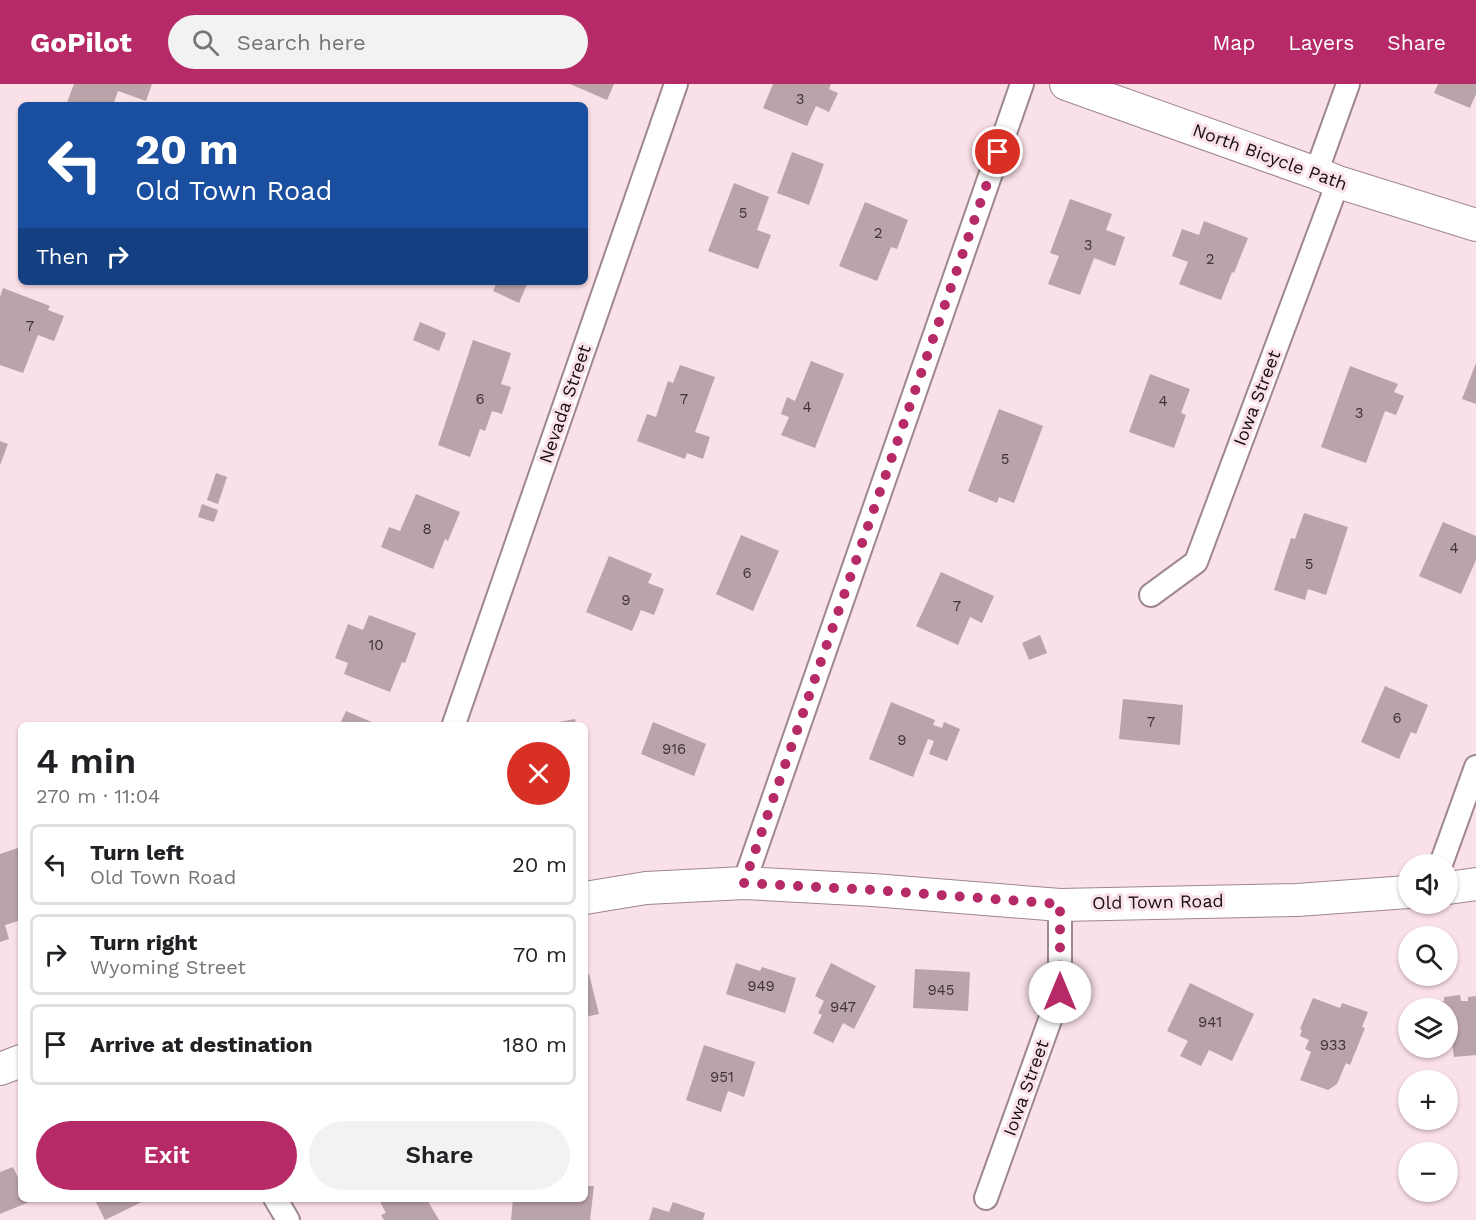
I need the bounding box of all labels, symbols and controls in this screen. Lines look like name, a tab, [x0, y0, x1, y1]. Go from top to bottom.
search box	[168, 15, 588, 69]
text: GoPilot	[30, 26, 132, 59]
icon: search	[189, 26, 222, 59]
text: Search here	[237, 30, 366, 55]
text: Map	[1212, 30, 1255, 55]
text: Layers	[1288, 30, 1354, 55]
text: Share	[1387, 30, 1446, 55]
house number: 3	[796, 90, 804, 108]
street label: North Bicycle Path	[1190, 119, 1350, 194]
text: 20 m	[135, 125, 239, 174]
icon: left	[36, 126, 114, 204]
pin	[972, 126, 1023, 177]
icon: arrive	[981, 135, 1014, 168]
text: Old Town Road	[135, 175, 332, 207]
house number: 5	[739, 204, 747, 222]
house number: 2	[874, 224, 882, 242]
house number: 3	[1084, 236, 1092, 254]
icon: right	[101, 240, 134, 273]
text: Then	[36, 244, 89, 269]
house number: 2	[1206, 250, 1214, 268]
house number: 7	[26, 317, 34, 335]
street label: Nevada Street	[534, 341, 595, 466]
street label: Iowa Street	[1229, 347, 1285, 449]
house number: 6	[475, 390, 485, 408]
house number: 7	[680, 390, 688, 408]
house number: 4	[1158, 392, 1168, 410]
house number: 4	[802, 398, 812, 416]
house number: 3	[1355, 404, 1363, 422]
house number: 5	[1001, 450, 1009, 468]
house number: 8	[422, 520, 432, 538]
house number: 4	[1449, 539, 1459, 557]
house number: 5	[1305, 555, 1313, 573]
house number: 6	[742, 564, 752, 582]
house number: 9	[621, 591, 631, 609]
house number: 7	[953, 597, 961, 615]
house number: 10	[368, 636, 384, 654]
house number: 6	[1392, 709, 1402, 727]
house number: 7	[1147, 713, 1155, 731]
house number: 9	[897, 731, 907, 749]
text: 4 min	[36, 740, 136, 782]
house number: 916	[662, 740, 686, 758]
button: close	[507, 742, 570, 805]
text: 270 m · 11:04	[36, 784, 160, 808]
text: Turn left	[90, 840, 184, 865]
icon: left	[39, 848, 72, 881]
text: 20 m	[512, 852, 567, 877]
map controls	[1398, 854, 1458, 1202]
button: sound	[1398, 854, 1458, 914]
text: Old Town Road	[90, 865, 236, 889]
street label: Old Town Road	[1092, 890, 1224, 913]
button: search	[1398, 926, 1458, 986]
text: Turn right	[90, 930, 197, 955]
icon: right	[39, 938, 72, 971]
text: 70 m	[513, 942, 567, 967]
text: Wyoming Street	[90, 955, 246, 979]
position arrow	[1028, 960, 1092, 1024]
house number: 949	[747, 977, 775, 995]
house number: 945	[927, 981, 955, 999]
house number: 947	[830, 998, 856, 1016]
button: layers	[1398, 998, 1458, 1058]
house number: 941	[1198, 1013, 1222, 1031]
icon: arrive	[39, 1028, 72, 1061]
text: Arrive at destination	[90, 1032, 313, 1057]
text: 180 m	[503, 1032, 567, 1057]
house number: 933	[1320, 1036, 1346, 1054]
street label: Iowa Street	[998, 1037, 1053, 1139]
house number: 951	[710, 1068, 734, 1086]
button: +	[1398, 1070, 1458, 1130]
button: Exit	[36, 1121, 297, 1190]
button: Share	[309, 1121, 570, 1190]
button: −	[1398, 1142, 1458, 1202]

